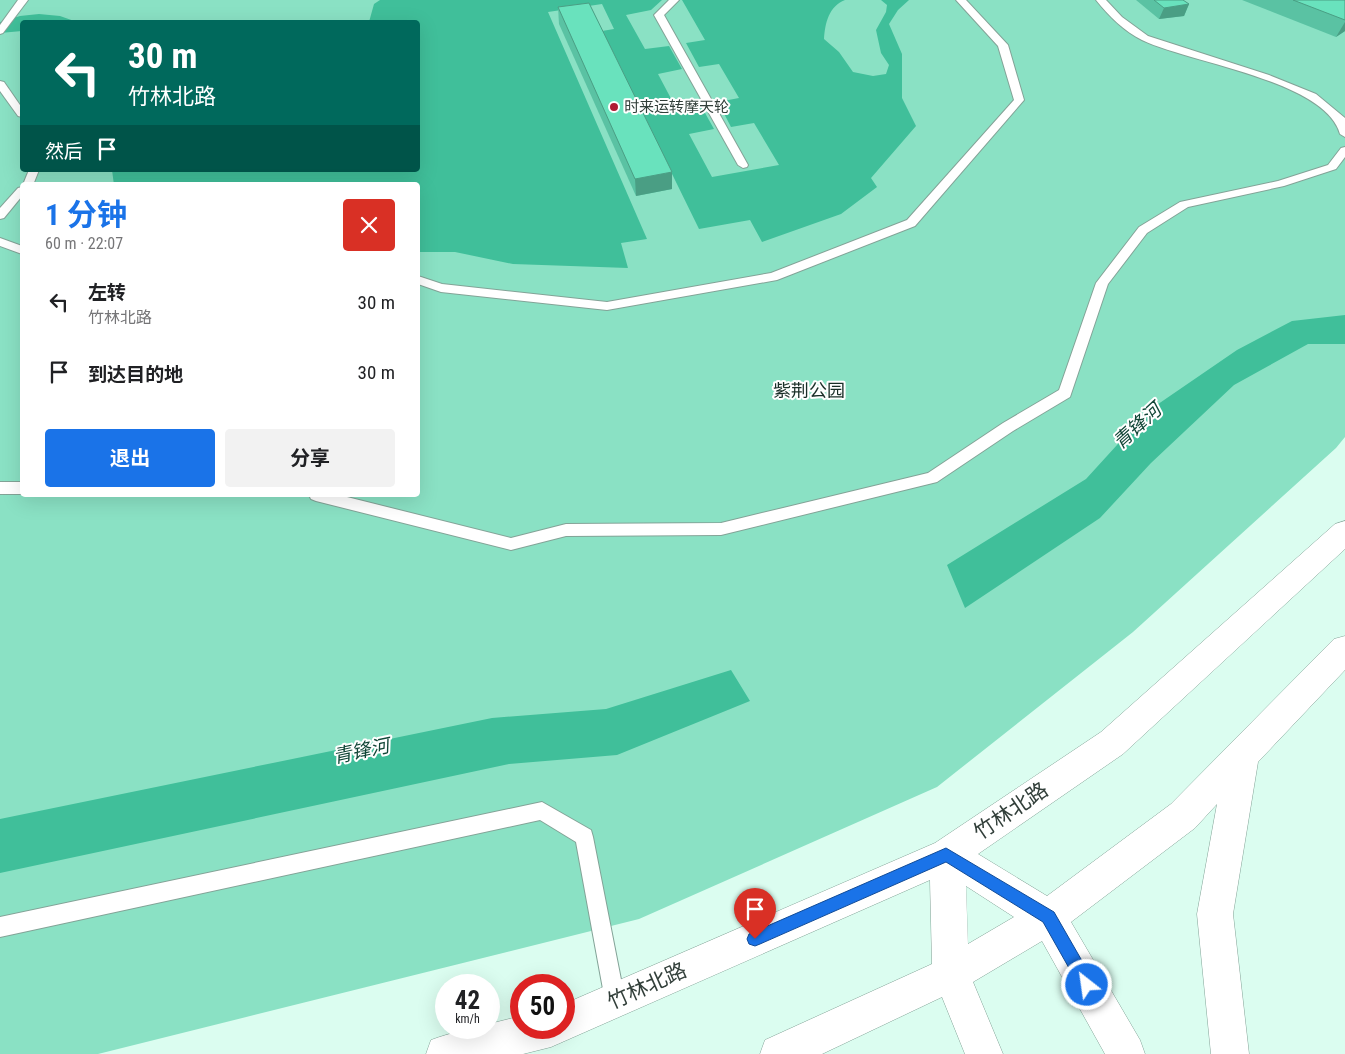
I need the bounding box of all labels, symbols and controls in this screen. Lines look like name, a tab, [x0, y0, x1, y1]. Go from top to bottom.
text: 30 m	[128, 36, 197, 77]
icon: left	[45, 40, 110, 105]
text: 竹林北路	[128, 84, 216, 109]
place label: 时来运转摩天轮	[624, 98, 729, 116]
marker: 时来运转摩天轮	[608, 101, 620, 113]
icon: arrive	[93, 135, 121, 163]
text: 然后	[45, 140, 83, 163]
text: 1 分钟	[45, 197, 127, 232]
button: close	[343, 199, 395, 251]
text: 60 m · 22:07	[45, 234, 123, 253]
text: 左转	[88, 281, 126, 304]
icon: left	[45, 288, 73, 316]
text: 30 m	[358, 291, 395, 314]
text: 竹林北路	[88, 308, 152, 327]
icon: arrive	[45, 358, 73, 386]
text: 30 m	[358, 361, 395, 384]
text: 到达目的地	[88, 363, 183, 386]
park label: 紫荆公园	[773, 380, 845, 401]
water label: 青锋河	[1108, 396, 1169, 454]
button: 退出	[45, 429, 215, 487]
button: 分享	[225, 429, 395, 487]
water label: 青锋河	[331, 733, 395, 768]
street label: 竹林北路	[969, 778, 1053, 844]
pin	[734, 888, 776, 939]
icon: arrive	[741, 895, 769, 923]
street label: 竹林北路	[604, 958, 690, 1014]
position arrow	[1060, 958, 1112, 1010]
speed limit sign: 50	[510, 974, 575, 1039]
text: 42	[455, 986, 480, 1015]
text: km/h	[455, 1012, 480, 1026]

